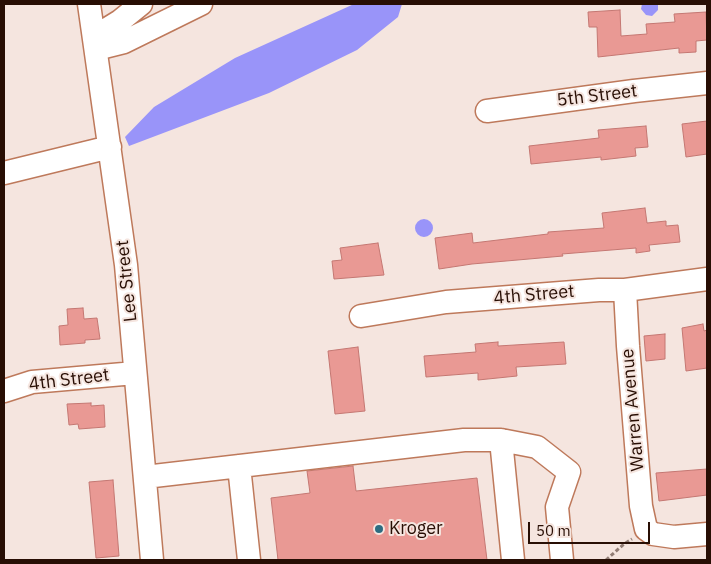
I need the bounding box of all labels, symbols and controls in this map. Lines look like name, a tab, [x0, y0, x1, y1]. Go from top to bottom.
street label: 5th Street	[556, 80, 638, 112]
street label: Lee Street	[112, 239, 142, 323]
street label: 4th Street	[493, 281, 575, 309]
street label: Warren Avenue	[617, 348, 649, 472]
street label: 4th Street	[28, 364, 110, 396]
scale bar	[531, 512, 654, 544]
place label: Kroger	[389, 518, 443, 540]
text: 50 m	[536, 521, 571, 540]
marker: Kroger	[373, 523, 385, 535]

